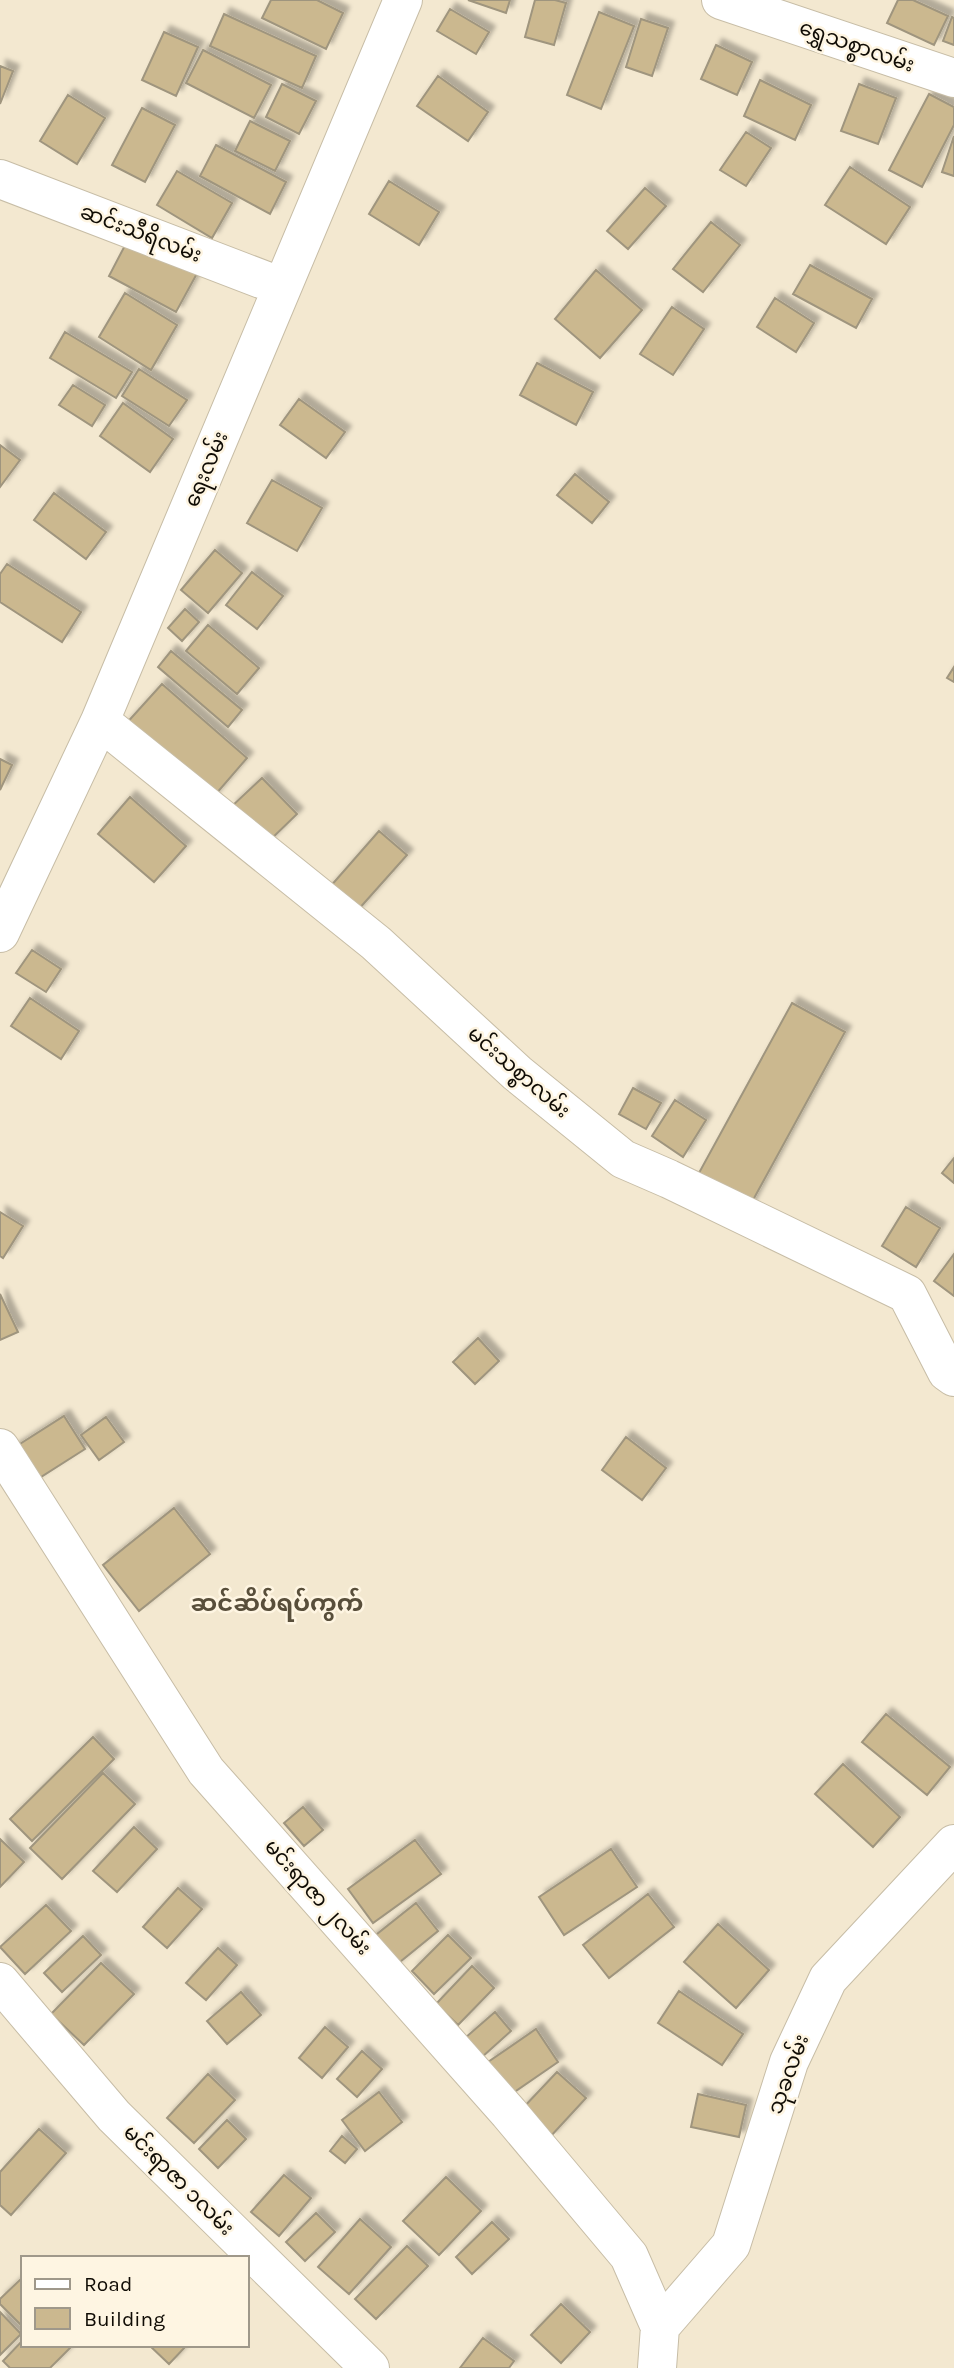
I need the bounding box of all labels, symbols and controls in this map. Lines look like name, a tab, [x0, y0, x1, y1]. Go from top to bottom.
street label: ရွှေသစ္စာလမ်း	[795, 11, 919, 82]
street label: ဆင်းသီရိလမ်း	[75, 195, 206, 272]
street label: ရေးလမ်း	[176, 426, 237, 512]
street label: မင်းသစ္စာလမ်း	[459, 1018, 578, 1127]
district label: ဆင်ဆိပ်ရပ်ကွက်	[191, 1587, 363, 1622]
street label: မင်းရာဇာ ၂လမ်း	[256, 1832, 379, 1963]
street label: သုခလမ်း	[759, 2030, 818, 2119]
street label: မင်းရာဇာ ၁လမ်း	[115, 2117, 242, 2244]
legend	[21, 2256, 248, 2347]
text: Road	[84, 2272, 132, 2296]
text: Building	[84, 2307, 165, 2331]

